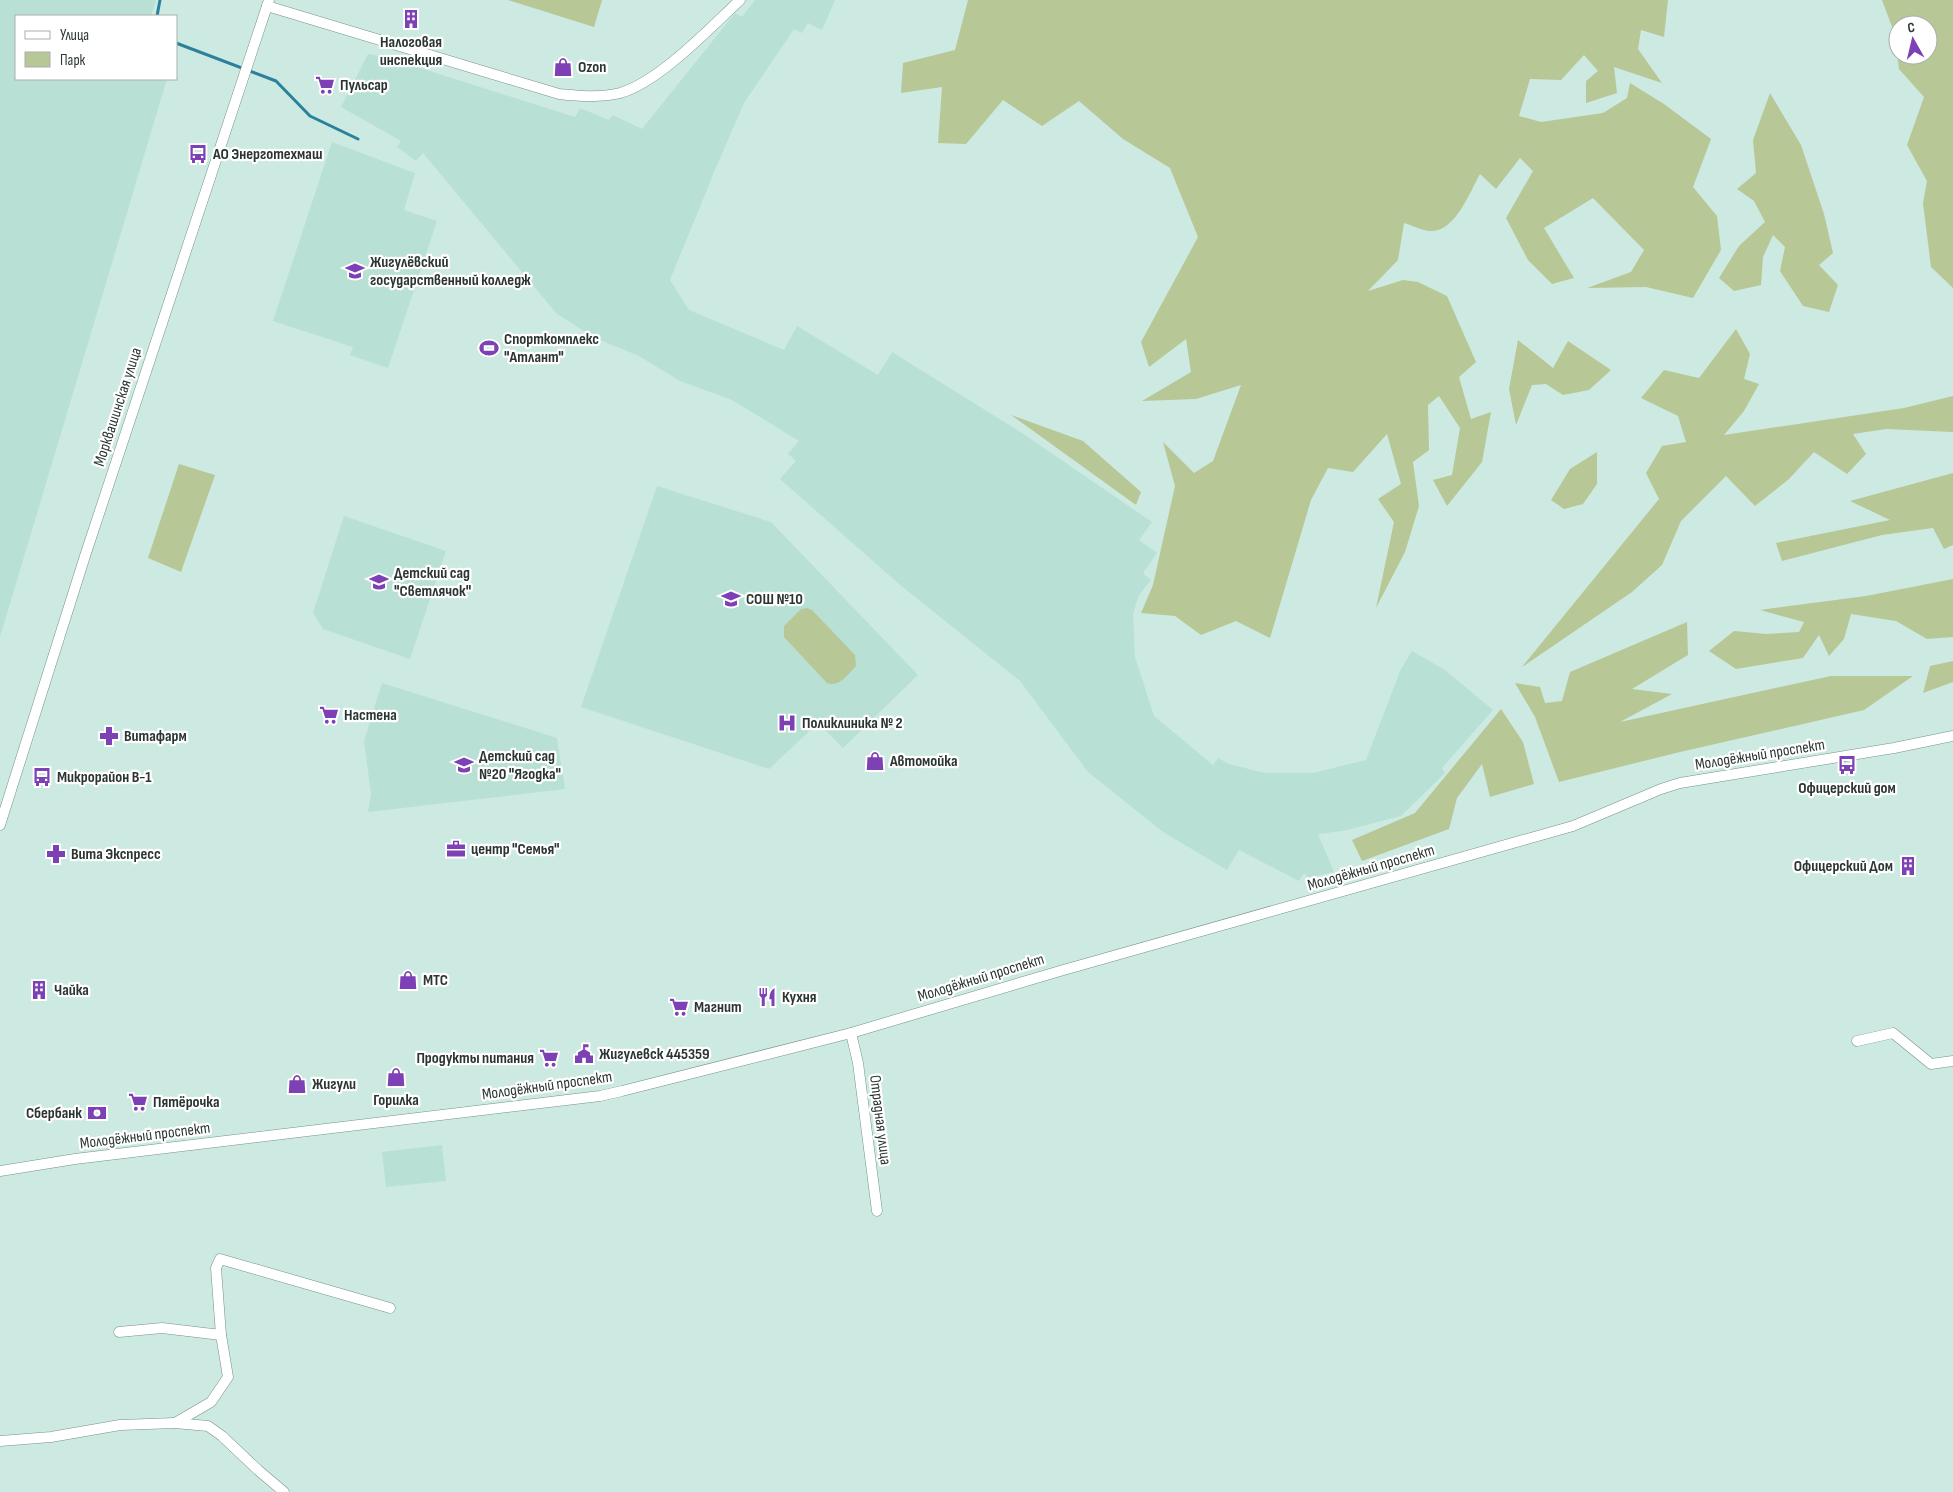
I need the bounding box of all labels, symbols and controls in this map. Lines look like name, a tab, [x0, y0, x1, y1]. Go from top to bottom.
building icon: Налоговая инспекция	[400, 8, 422, 30]
legend	[15, 15, 178, 80]
north arrow	[1888, 15, 1938, 65]
text: С	[1907, 19, 1916, 37]
text: Улица	[60, 26, 89, 45]
place label: Налоговая инспекция	[380, 33, 442, 70]
text: Парк	[60, 51, 86, 70]
shop icon: Ozon	[552, 56, 574, 78]
place label: Ozon	[578, 58, 606, 77]
supermarket icon: Пульсар	[314, 74, 336, 96]
place label: Пульсар	[340, 76, 388, 95]
bus stop icon: АО Энерготехмаш	[187, 143, 209, 165]
place label: АО Энерготехмаш	[212, 145, 322, 164]
place label: Жигулёвский государственный колледж	[370, 253, 531, 290]
school or university icon: Жигулёвский государственный колледж	[344, 260, 366, 282]
place label: Спорткомплекс "Атлант"	[504, 330, 599, 367]
sports icon: Спорткомплекс "Атлант"	[478, 337, 500, 359]
street label: Морквашинская улица	[90, 345, 146, 469]
place label: Детский сад "Светлячок"	[394, 564, 471, 601]
school or university icon: Детский сад "Светлячок"	[368, 571, 390, 593]
school or university icon: СОШ №10	[720, 588, 742, 610]
place label: СОШ №10	[746, 590, 803, 609]
supermarket icon: Настена	[318, 704, 340, 726]
place label: Настена	[344, 706, 397, 725]
hospital icon: Поликлиника № 2	[776, 712, 798, 734]
place label: Поликлиника № 2	[802, 714, 903, 733]
pharmacy icon: Витафарм	[98, 725, 120, 747]
place label: Витафарм	[124, 727, 187, 746]
street label: Молодёжный проспект	[1694, 735, 1826, 775]
place label: Детский сад №20 "Ягодка"	[479, 747, 561, 784]
shop icon: Автомойка	[864, 750, 886, 772]
place label: Автомойка	[889, 752, 958, 771]
school or university icon: Детский сад №20 "Ягодка"	[453, 754, 475, 776]
bus stop icon: Офицерский дом	[1836, 754, 1858, 776]
bus stop icon: Микрорайон В-1	[31, 766, 53, 788]
place label: Микрорайон В-1	[57, 768, 152, 787]
place label: Офицерский дом	[1798, 779, 1896, 798]
office icon: центр "Семья"	[445, 838, 467, 860]
place label: центр "Семья"	[471, 840, 560, 859]
street label: Молодёжный проспект	[1305, 841, 1437, 895]
pharmacy icon: Вита Экспресс	[45, 843, 67, 865]
place label: Вита Экспресс	[71, 845, 161, 864]
building icon: Офицерский Дом	[1897, 855, 1919, 877]
place label: Офицерский Дом	[1794, 857, 1893, 876]
street label: Молодёжный проспект	[916, 950, 1046, 1006]
shop icon: МТС	[397, 969, 419, 991]
place label: МТС	[423, 971, 448, 990]
building icon: Чайка	[28, 979, 50, 1001]
place label: Чайка	[54, 981, 89, 1000]
restaurant icon: Кухня	[756, 986, 778, 1008]
place label: Кухня	[782, 988, 817, 1007]
supermarket icon: Магнит	[668, 996, 690, 1018]
place label: Магнит	[694, 998, 742, 1017]
public building icon: Жигулевск 445359	[573, 1043, 595, 1065]
place label: Жигулевск 445359	[599, 1045, 710, 1064]
supermarket icon: Продукты питания	[538, 1047, 560, 1069]
place label: Продукты питания	[416, 1049, 534, 1068]
shop icon: Горилка	[385, 1066, 407, 1088]
street label: Молодёжный проспект	[481, 1067, 613, 1105]
shop icon: Жигули	[286, 1073, 308, 1095]
street label: Отрадная улица	[865, 1074, 895, 1166]
place label: Жигули	[312, 1075, 356, 1094]
supermarket icon: Пятёрочка	[127, 1091, 149, 1113]
place label: Горилка	[373, 1091, 419, 1110]
place label: Пятёрочка	[153, 1093, 220, 1112]
bank icon: Сбербанк	[86, 1102, 108, 1124]
place label: Сбербанк	[26, 1104, 82, 1123]
street label: Молодёжный проспект	[79, 1119, 211, 1153]

